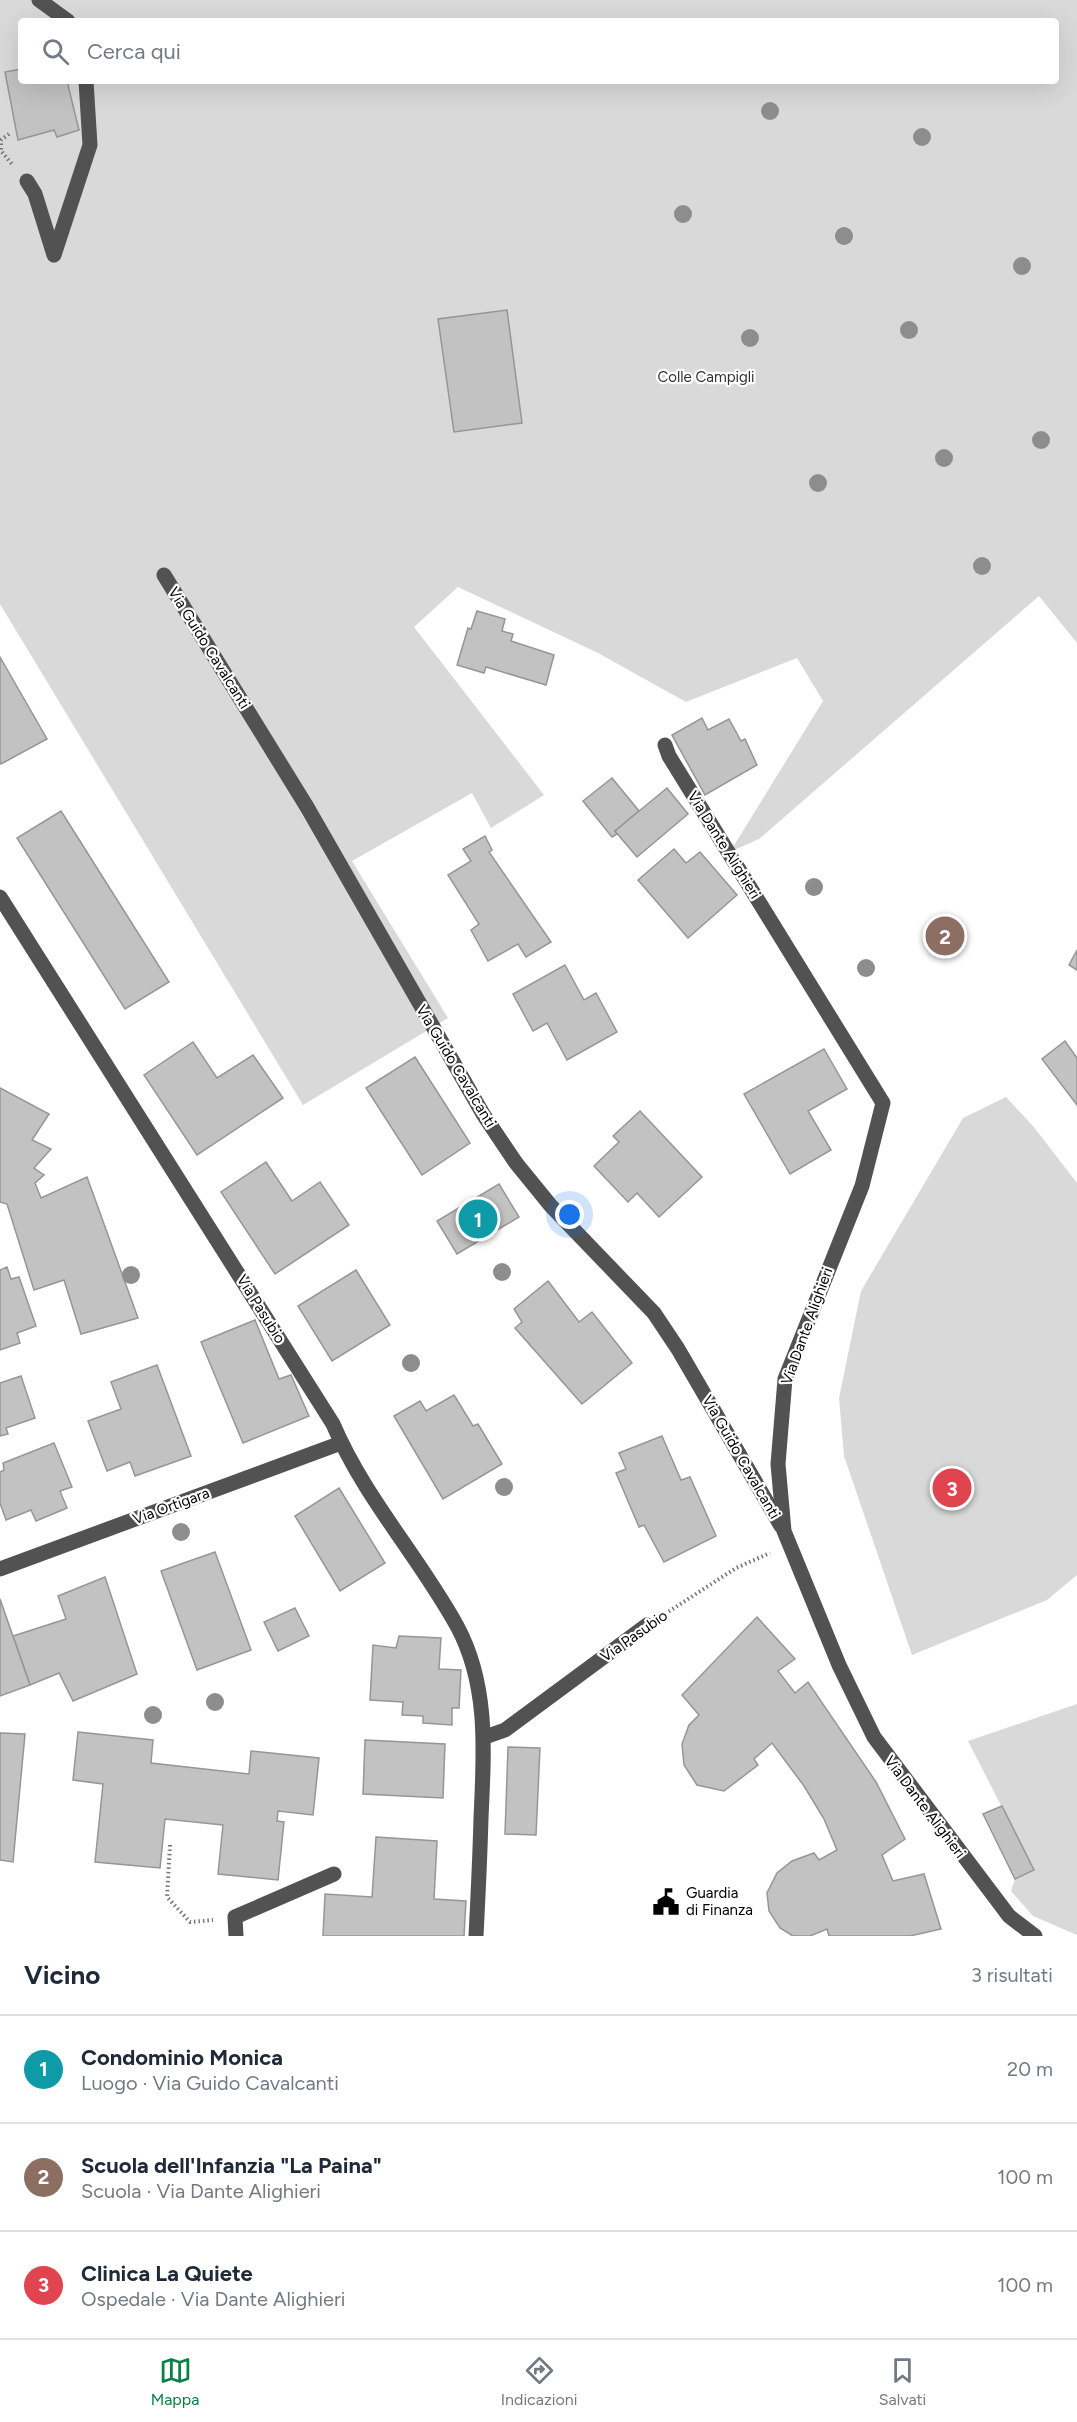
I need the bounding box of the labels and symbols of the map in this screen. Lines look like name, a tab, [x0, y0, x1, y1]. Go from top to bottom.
park label: Colle Campigli	[657, 368, 755, 386]
street label: Via Guido Cavalcanti	[164, 584, 254, 712]
street label: Via Dante Alighieri	[684, 788, 764, 902]
pin: 2	[926, 914, 964, 958]
street label: Via Guido Cavalcanti	[412, 1001, 500, 1131]
pin: 1	[458, 1196, 498, 1242]
your location	[555, 1200, 584, 1229]
street label: Via Dante Alighieri	[777, 1265, 837, 1387]
street label: Via Pasubio	[233, 1271, 289, 1347]
street label: Via Guido Cavalcanti	[698, 1392, 784, 1522]
pin: 3	[932, 1466, 972, 1510]
street label: Via Ortigara	[130, 1484, 212, 1528]
street label: Via Pasubio	[597, 1606, 671, 1666]
street label: Via Dante Alighieri	[881, 1752, 969, 1862]
place label: Guardia di Finanza	[686, 1884, 753, 1919]
public building icon: Guardia di Finanza	[651, 1887, 681, 1917]

